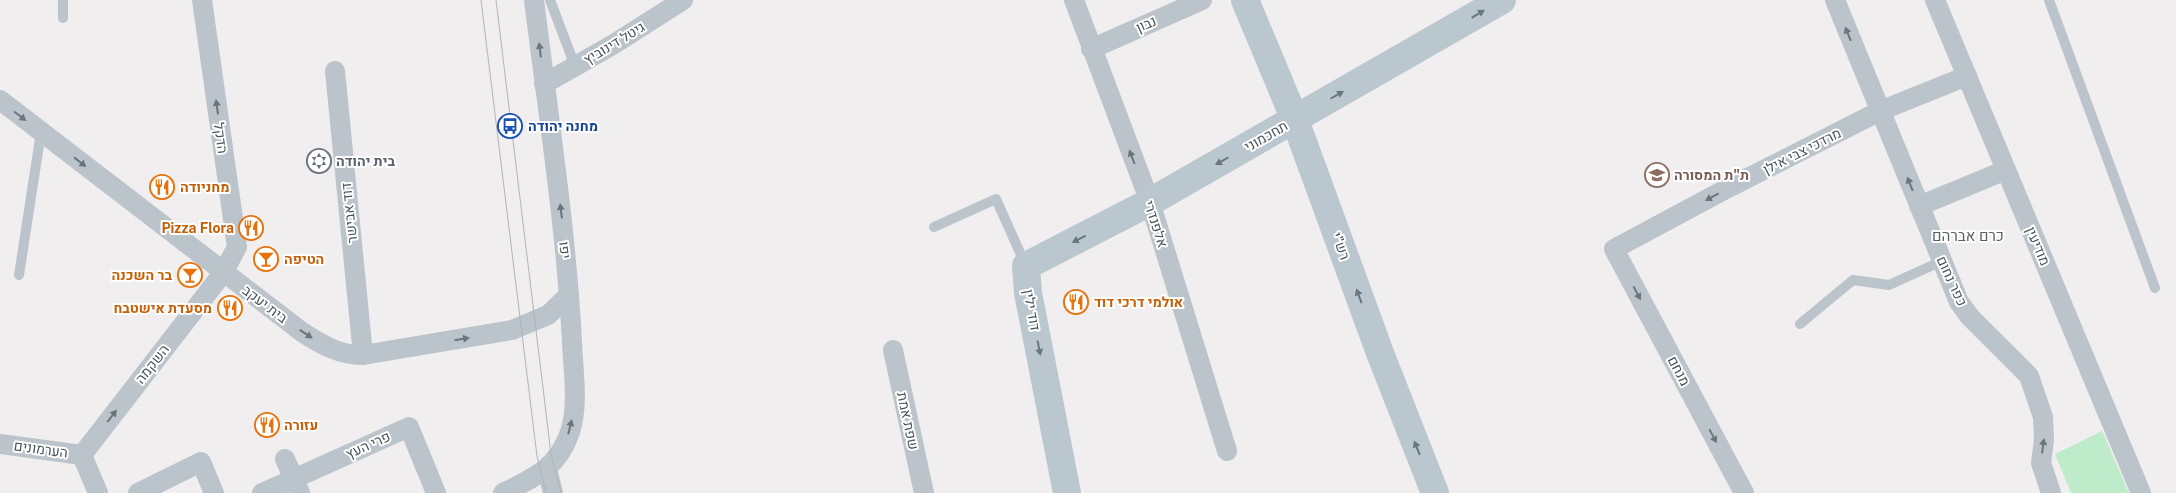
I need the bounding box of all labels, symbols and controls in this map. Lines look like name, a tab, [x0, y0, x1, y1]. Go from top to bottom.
one-way arrow	[1471, 10, 1484, 19]
street label: נבון	[1133, 13, 1159, 35]
street label: גיטל דינוביץ	[580, 18, 648, 68]
one-way arrow	[1844, 26, 1852, 41]
one-way arrow	[536, 42, 544, 58]
one-way arrow	[1330, 91, 1344, 100]
one-way arrow	[213, 98, 221, 114]
one-way arrow	[14, 111, 27, 121]
bus stop icon: מחנה יהודה	[497, 113, 523, 139]
street label: תחכמוני	[1242, 117, 1290, 155]
place label: מחנה יהודה	[528, 118, 598, 134]
street label: הדקל	[211, 121, 231, 155]
street label: מרדכי צבי אילן	[1760, 125, 1844, 177]
synagogue icon: בית יהודה	[306, 148, 332, 174]
one-way arrow	[1128, 149, 1136, 164]
place label: בית יהודה	[336, 153, 395, 169]
one-way arrow	[73, 156, 86, 167]
one-way arrow	[1215, 157, 1229, 165]
school or university icon: ת"ת המסורה	[1644, 162, 1670, 188]
place label: ת"ת המסורה	[1674, 167, 1749, 183]
restaurant icon: מחניודה	[149, 174, 175, 200]
one-way arrow	[1906, 176, 1914, 191]
place label: מחניודה	[180, 179, 229, 195]
street label: דוד אבישר	[338, 182, 360, 244]
one-way arrow	[1705, 192, 1718, 201]
street label: אלפנדרי	[1141, 199, 1171, 250]
one-way arrow	[556, 203, 564, 219]
restaurant icon: Pizza Flora	[238, 215, 264, 241]
place label: Pizza Flora	[161, 220, 234, 236]
street label: מודיעין	[2023, 224, 2053, 268]
district label: כרם אברהם	[1932, 227, 2004, 244]
street label: רש"י	[1329, 230, 1353, 262]
one-way arrow	[1072, 235, 1086, 243]
street label: יפו	[556, 241, 574, 259]
bar icon: הטיפה	[253, 246, 279, 272]
place label: הטיפה	[284, 251, 324, 267]
street label: כפר נחום	[1934, 254, 1970, 308]
bar icon: בר השכנה	[177, 262, 203, 288]
place label: בר השכנה	[112, 267, 172, 283]
street label: בית יעקב	[239, 282, 291, 326]
one-way arrow	[1633, 285, 1641, 300]
street label: דוד ילין	[1020, 288, 1044, 332]
one-way arrow	[1355, 288, 1363, 303]
restaurant icon: אולמי דרכי דוד	[1063, 289, 1089, 315]
place label: אולמי דרכי דוד	[1094, 294, 1183, 310]
restaurant icon: מסעדת אישטבח	[217, 295, 243, 321]
place label: מסעדת אישטבח	[113, 300, 212, 316]
one-way arrow	[300, 329, 313, 339]
one-way arrow	[454, 335, 470, 343]
street label: השקמה	[132, 341, 172, 387]
one-way arrow	[1035, 341, 1043, 356]
street label: מנחם	[1665, 353, 1693, 389]
street label: שפת אמת	[894, 391, 922, 451]
one-way arrow	[106, 410, 117, 423]
restaurant icon: עזורה	[254, 412, 280, 438]
place label: עזורה	[284, 417, 318, 433]
one-way arrow	[566, 419, 574, 434]
street label: פרי העץ	[343, 428, 393, 462]
one-way arrow	[1709, 429, 1717, 443]
street label: הערמונים	[13, 437, 69, 461]
one-way arrow	[2039, 438, 2047, 454]
one-way arrow	[1413, 440, 1421, 455]

